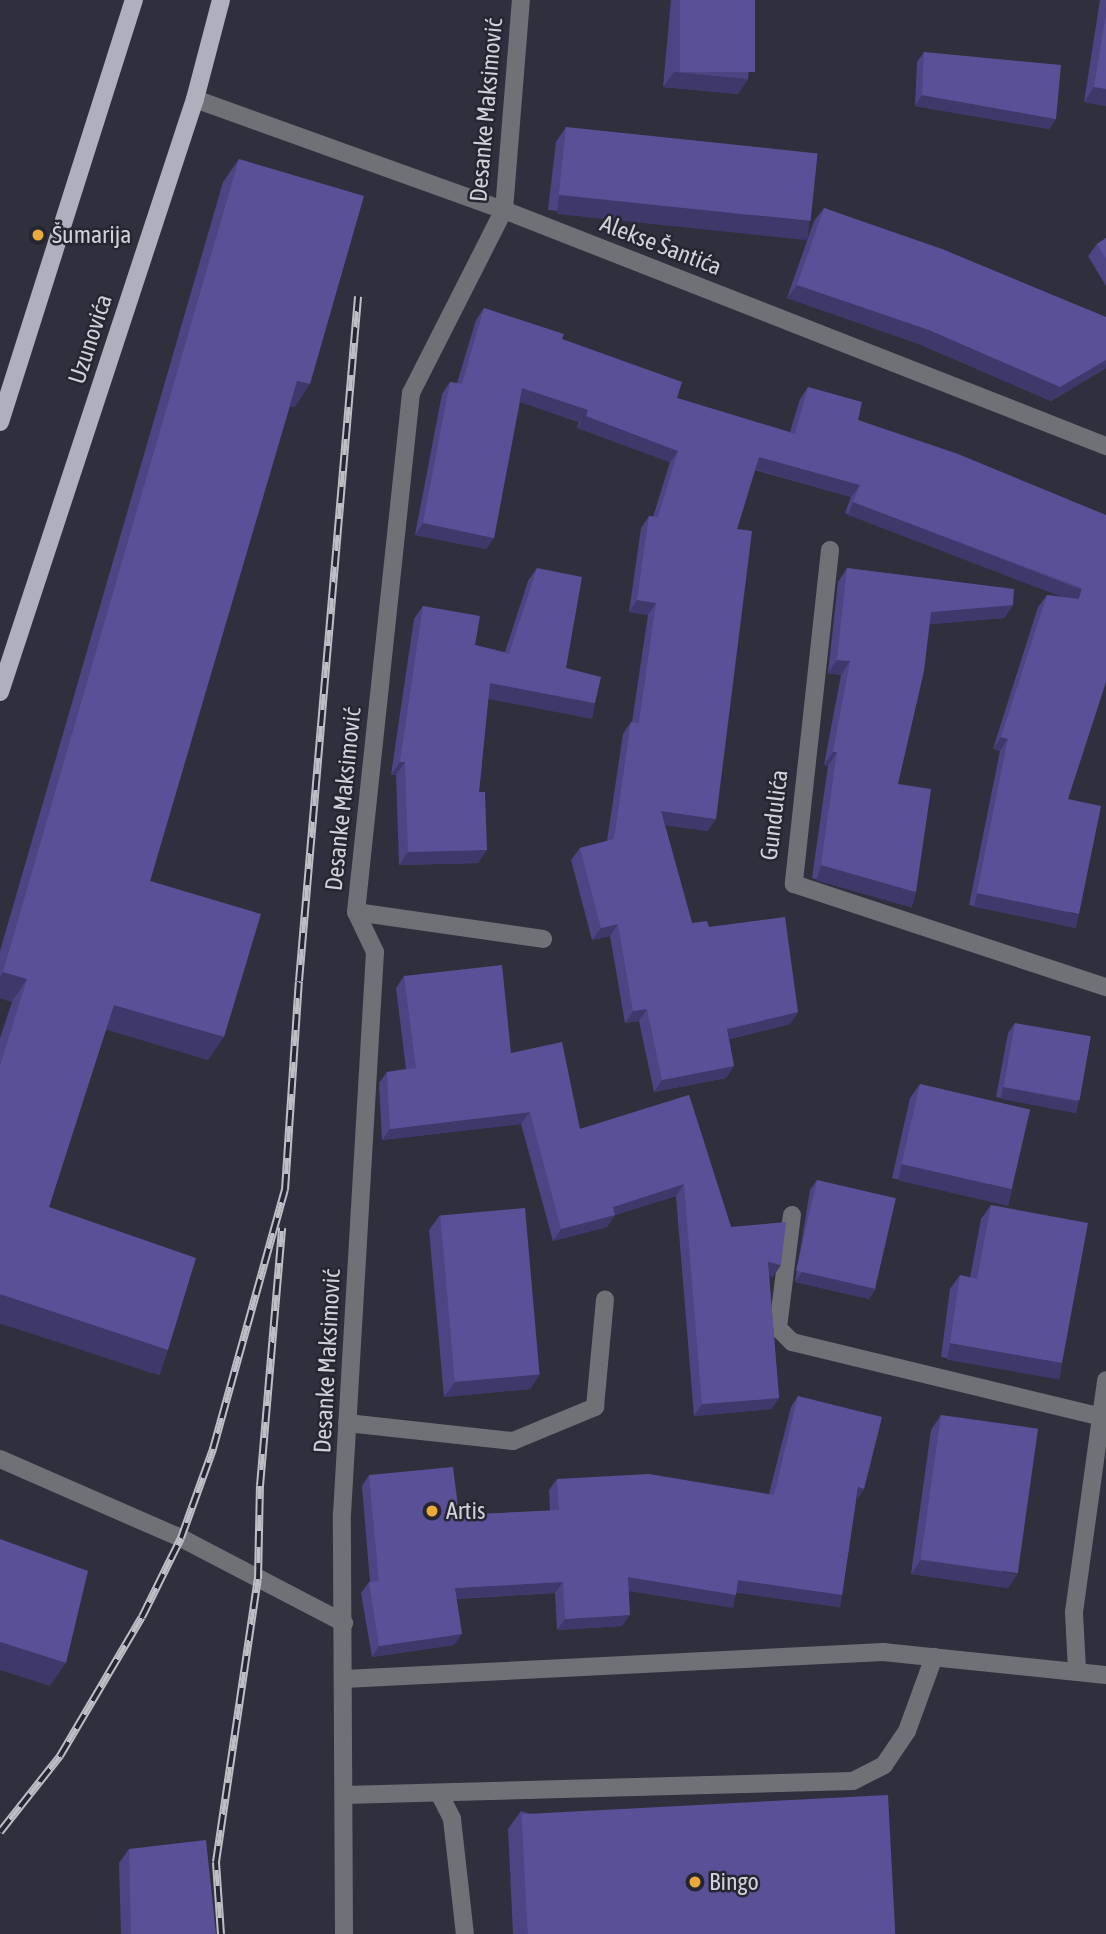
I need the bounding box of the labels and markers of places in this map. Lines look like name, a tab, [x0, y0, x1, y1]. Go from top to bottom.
place label: Šumarija	[52, 221, 131, 249]
marker: Šumarija	[30, 227, 46, 243]
place label: Artis	[446, 1497, 486, 1525]
marker: Artis	[424, 1503, 440, 1519]
place label: Bingo	[709, 1868, 759, 1896]
marker: Bingo	[687, 1874, 703, 1890]

